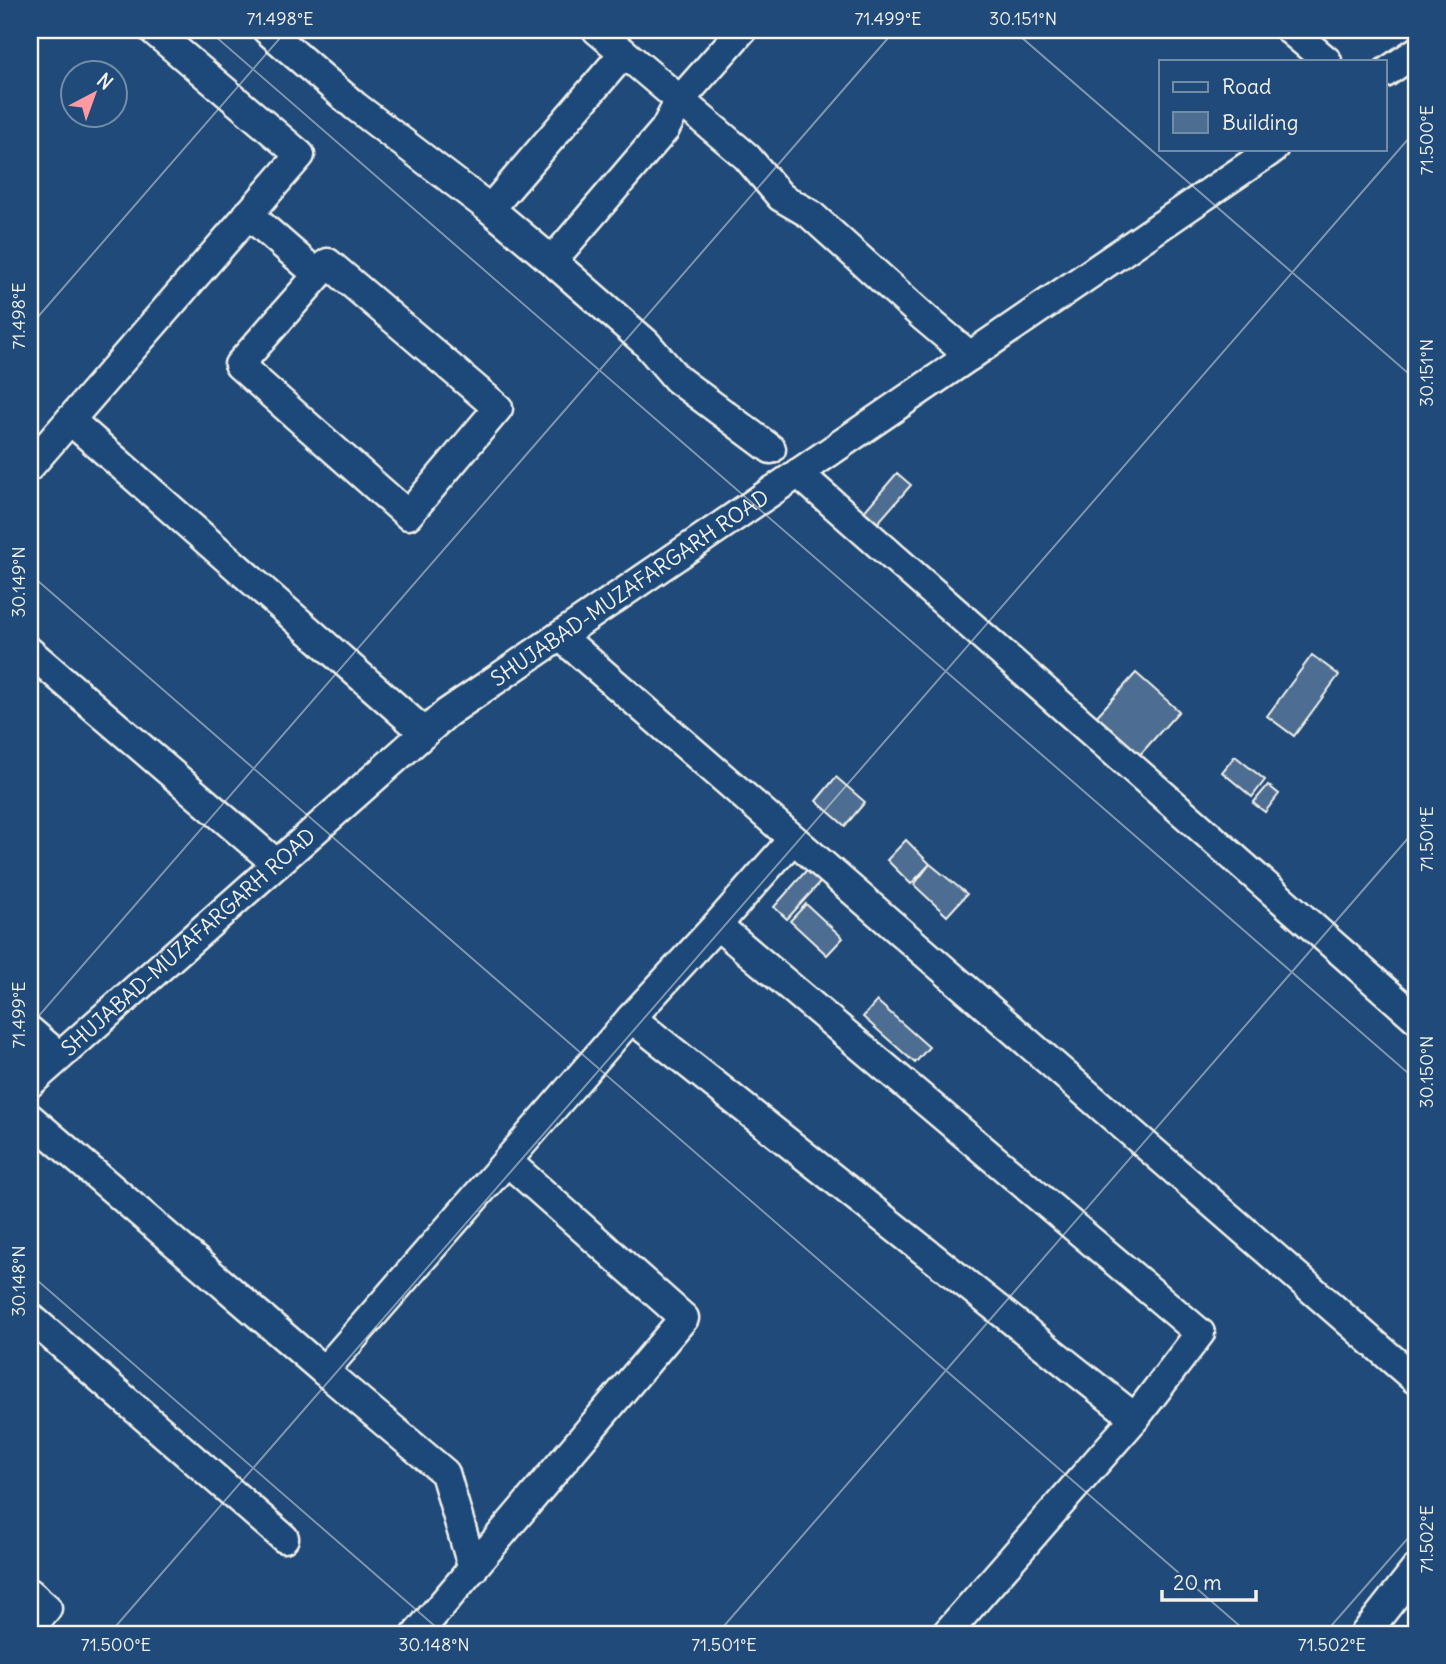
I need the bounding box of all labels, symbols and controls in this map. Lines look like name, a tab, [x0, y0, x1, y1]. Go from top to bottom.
text: 71.498°E	[246, 7, 314, 30]
text: 71.499°E	[854, 7, 922, 30]
text: 30.151°N	[989, 7, 1057, 30]
north arrow	[60, 60, 130, 130]
legend	[1159, 60, 1386, 150]
text: N	[92, 68, 118, 95]
text: Road	[1222, 73, 1271, 100]
text: 71.500°E	[1415, 105, 1438, 175]
text: Building	[1222, 109, 1298, 136]
text: 71.498°E	[7, 282, 30, 350]
text: 30.151°N	[1415, 339, 1438, 407]
street label: SHUJABAD-MUZAFARGARH ROAD	[485, 483, 774, 692]
text: 30.149°N	[7, 546, 30, 618]
text: 71.501°E	[1415, 806, 1438, 872]
street label: SHUJABAD-MUZAFARGARH ROAD	[56, 822, 321, 1062]
text: 71.499°E	[7, 981, 30, 1049]
text: 30.150°N	[1415, 1036, 1438, 1108]
text: 30.148°N	[7, 1245, 30, 1317]
text: 71.502°E	[1415, 1505, 1438, 1573]
scale bar	[1162, 1559, 1257, 1603]
text: 20 m	[1173, 1569, 1222, 1596]
text: 71.500°E	[81, 1633, 151, 1656]
text: 30.148°N	[398, 1633, 470, 1656]
text: 71.501°E	[691, 1633, 757, 1656]
text: 71.502°E	[1298, 1633, 1366, 1656]

